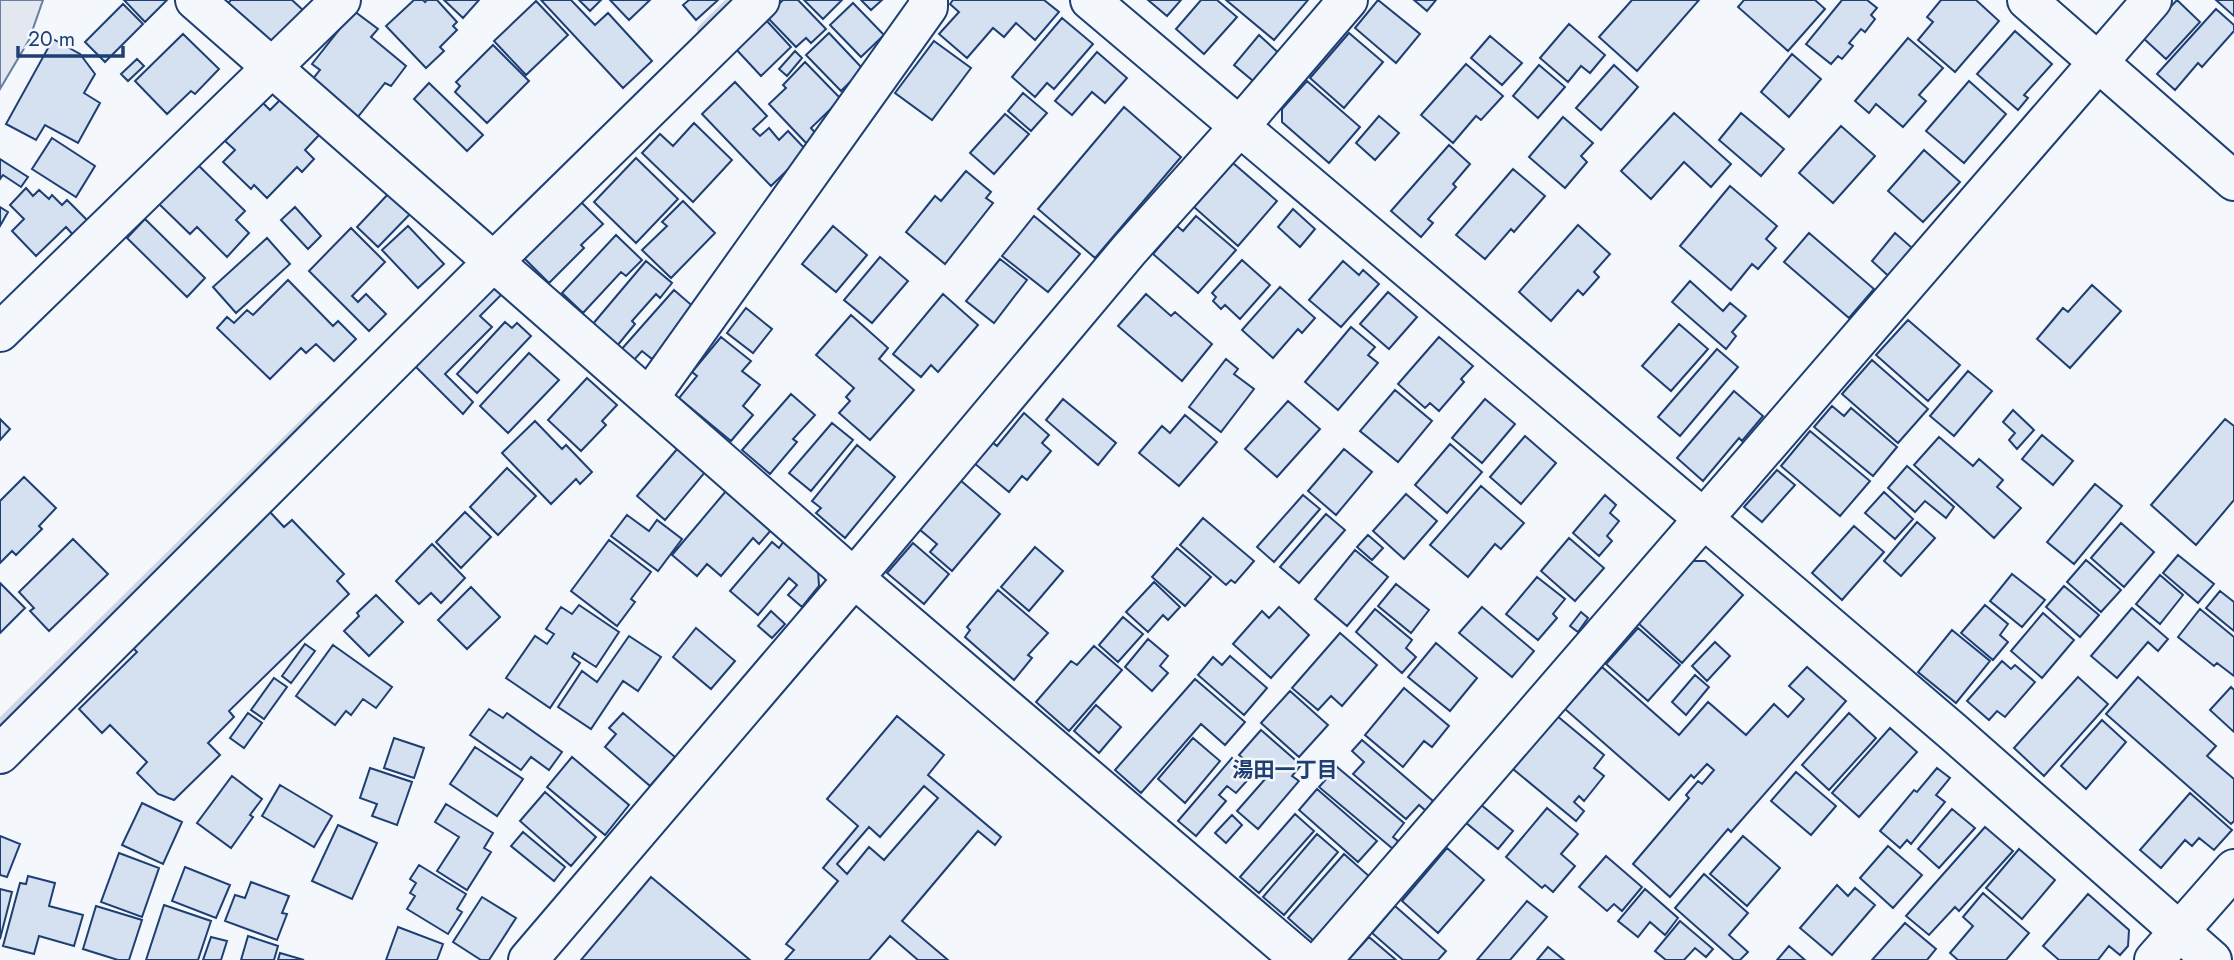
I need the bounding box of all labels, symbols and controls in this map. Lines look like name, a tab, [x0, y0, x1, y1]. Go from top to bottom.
scale bar	[18, 14, 122, 58]
text: 20 m	[28, 24, 75, 54]
district label: 湯田一丁目	[1233, 755, 1338, 785]

